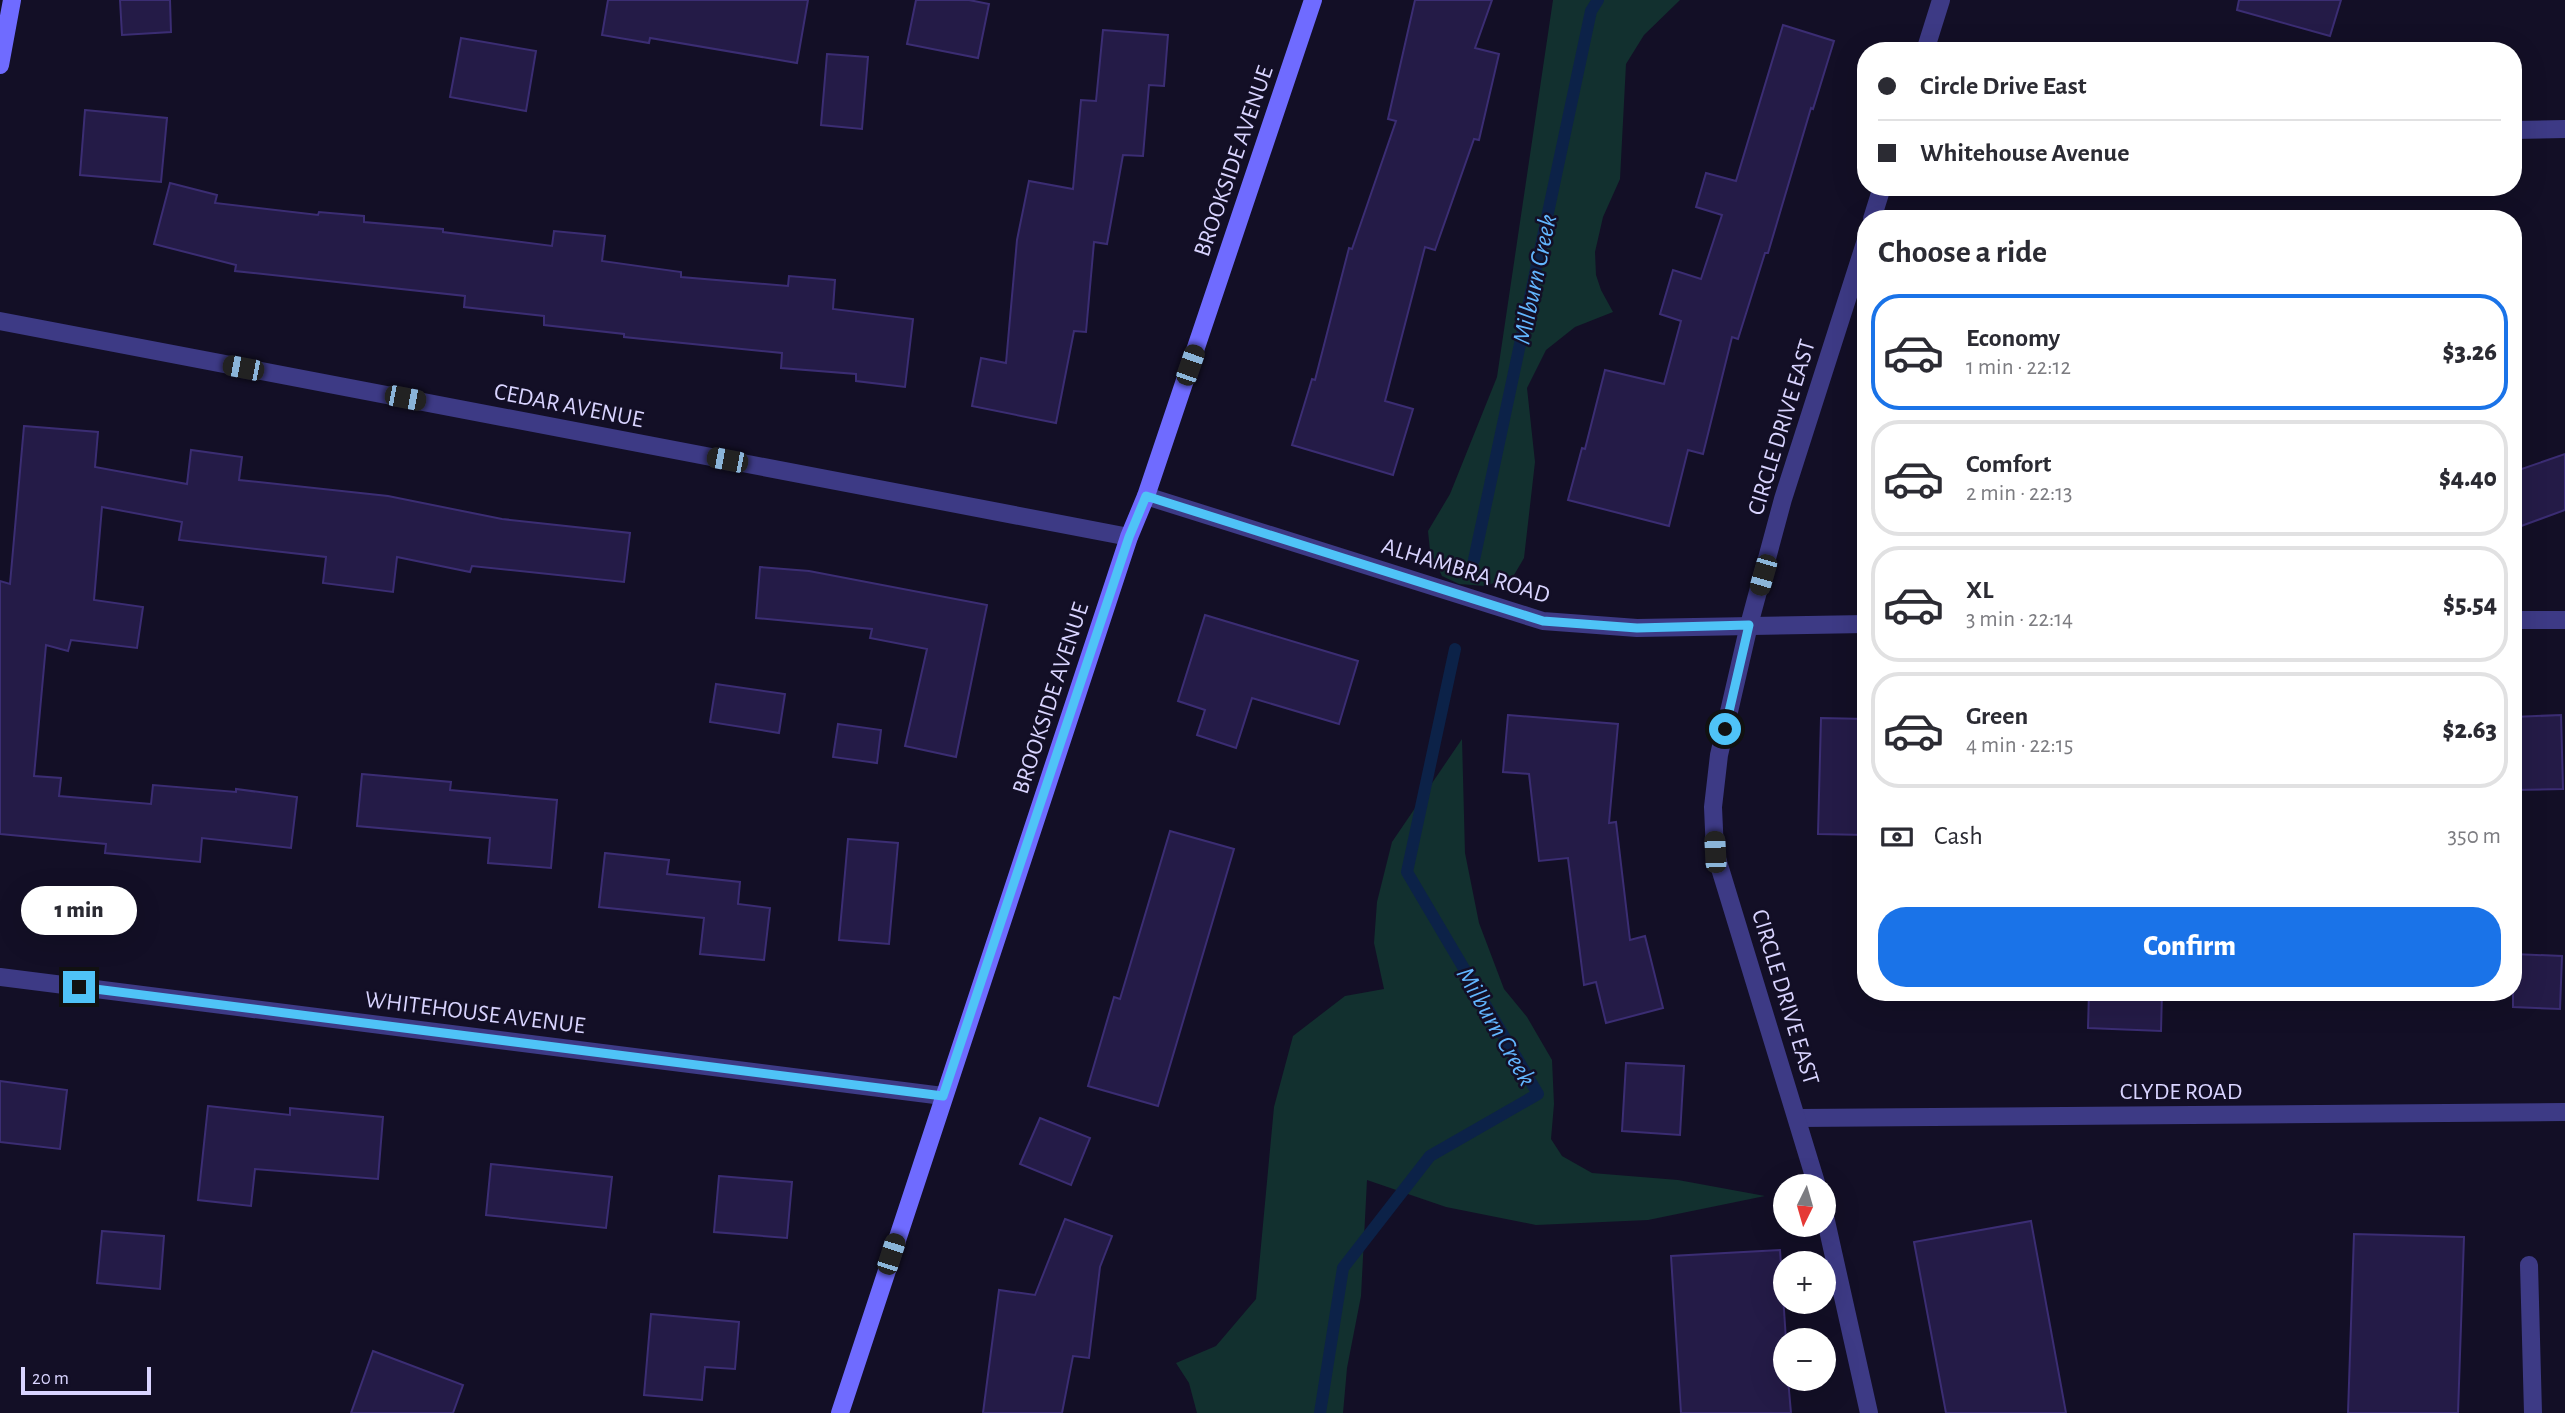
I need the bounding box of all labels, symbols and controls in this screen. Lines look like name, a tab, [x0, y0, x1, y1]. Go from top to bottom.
street label: BROOKSIDE AVENUE	[1190, 63, 1278, 260]
text: Circle Drive East	[1920, 73, 2087, 99]
text: Whitehouse Avenue	[1920, 140, 2129, 166]
water label: Milburn Creek	[1509, 212, 1561, 347]
text: Choose a ride	[1878, 236, 2047, 268]
icon: car	[1882, 321, 1945, 384]
text: Economy	[1966, 325, 2060, 351]
street label: CIRCLE DRIVE EAST	[1744, 337, 1820, 518]
text: $3.26	[2443, 339, 2497, 365]
car	[1174, 342, 1207, 388]
car	[221, 354, 266, 382]
text: 1 min · 22:12	[1966, 356, 2071, 379]
street label: CEDAR AVENUE	[492, 380, 646, 432]
car	[383, 384, 428, 412]
car	[705, 446, 750, 474]
icon: car	[1882, 447, 1945, 510]
text: Comfort	[1966, 451, 2051, 477]
text: $4.40	[2439, 465, 2497, 491]
text: 2 min · 22:13	[1966, 482, 2073, 505]
street label: ALHAMBRA ROAD	[1379, 534, 1553, 608]
car	[1748, 552, 1779, 598]
icon: car	[1882, 573, 1945, 636]
text: XL	[1966, 577, 1993, 603]
text: $5.54	[2443, 591, 2497, 617]
street label: BROOKSIDE AVENUE	[1009, 599, 1093, 797]
text: 3 min · 22:14	[1966, 608, 2073, 631]
icon: car	[1882, 699, 1945, 762]
text: Green	[1966, 703, 2028, 729]
route start	[1709, 713, 1741, 745]
text: $2.63	[2443, 717, 2497, 743]
text: 4 min · 22:15	[1966, 734, 2073, 757]
icon: cash	[1878, 818, 1916, 856]
text: Cash	[1934, 823, 1983, 849]
text: 350 m	[2448, 825, 2501, 848]
car	[1704, 830, 1727, 874]
callout: 1 min	[21, 886, 137, 934]
text: 1 min	[55, 899, 103, 922]
street label: CIRCLE DRIVE EAST	[1747, 907, 1823, 1088]
button: Confirm	[1878, 907, 2501, 987]
water label: Milburn Creek	[1452, 963, 1540, 1090]
route end	[63, 971, 95, 1003]
street label: WHITEHOUSE AVENUE	[363, 988, 587, 1038]
street label: CLYDE ROAD	[2120, 1080, 2242, 1104]
north arrow	[1773, 1174, 1836, 1237]
map controls	[1773, 1174, 1836, 1391]
car	[875, 1231, 908, 1277]
button: +	[1773, 1251, 1836, 1314]
button: −	[1773, 1328, 1836, 1391]
scale bar	[21, 1364, 150, 1396]
text: 20 m	[32, 1369, 69, 1388]

